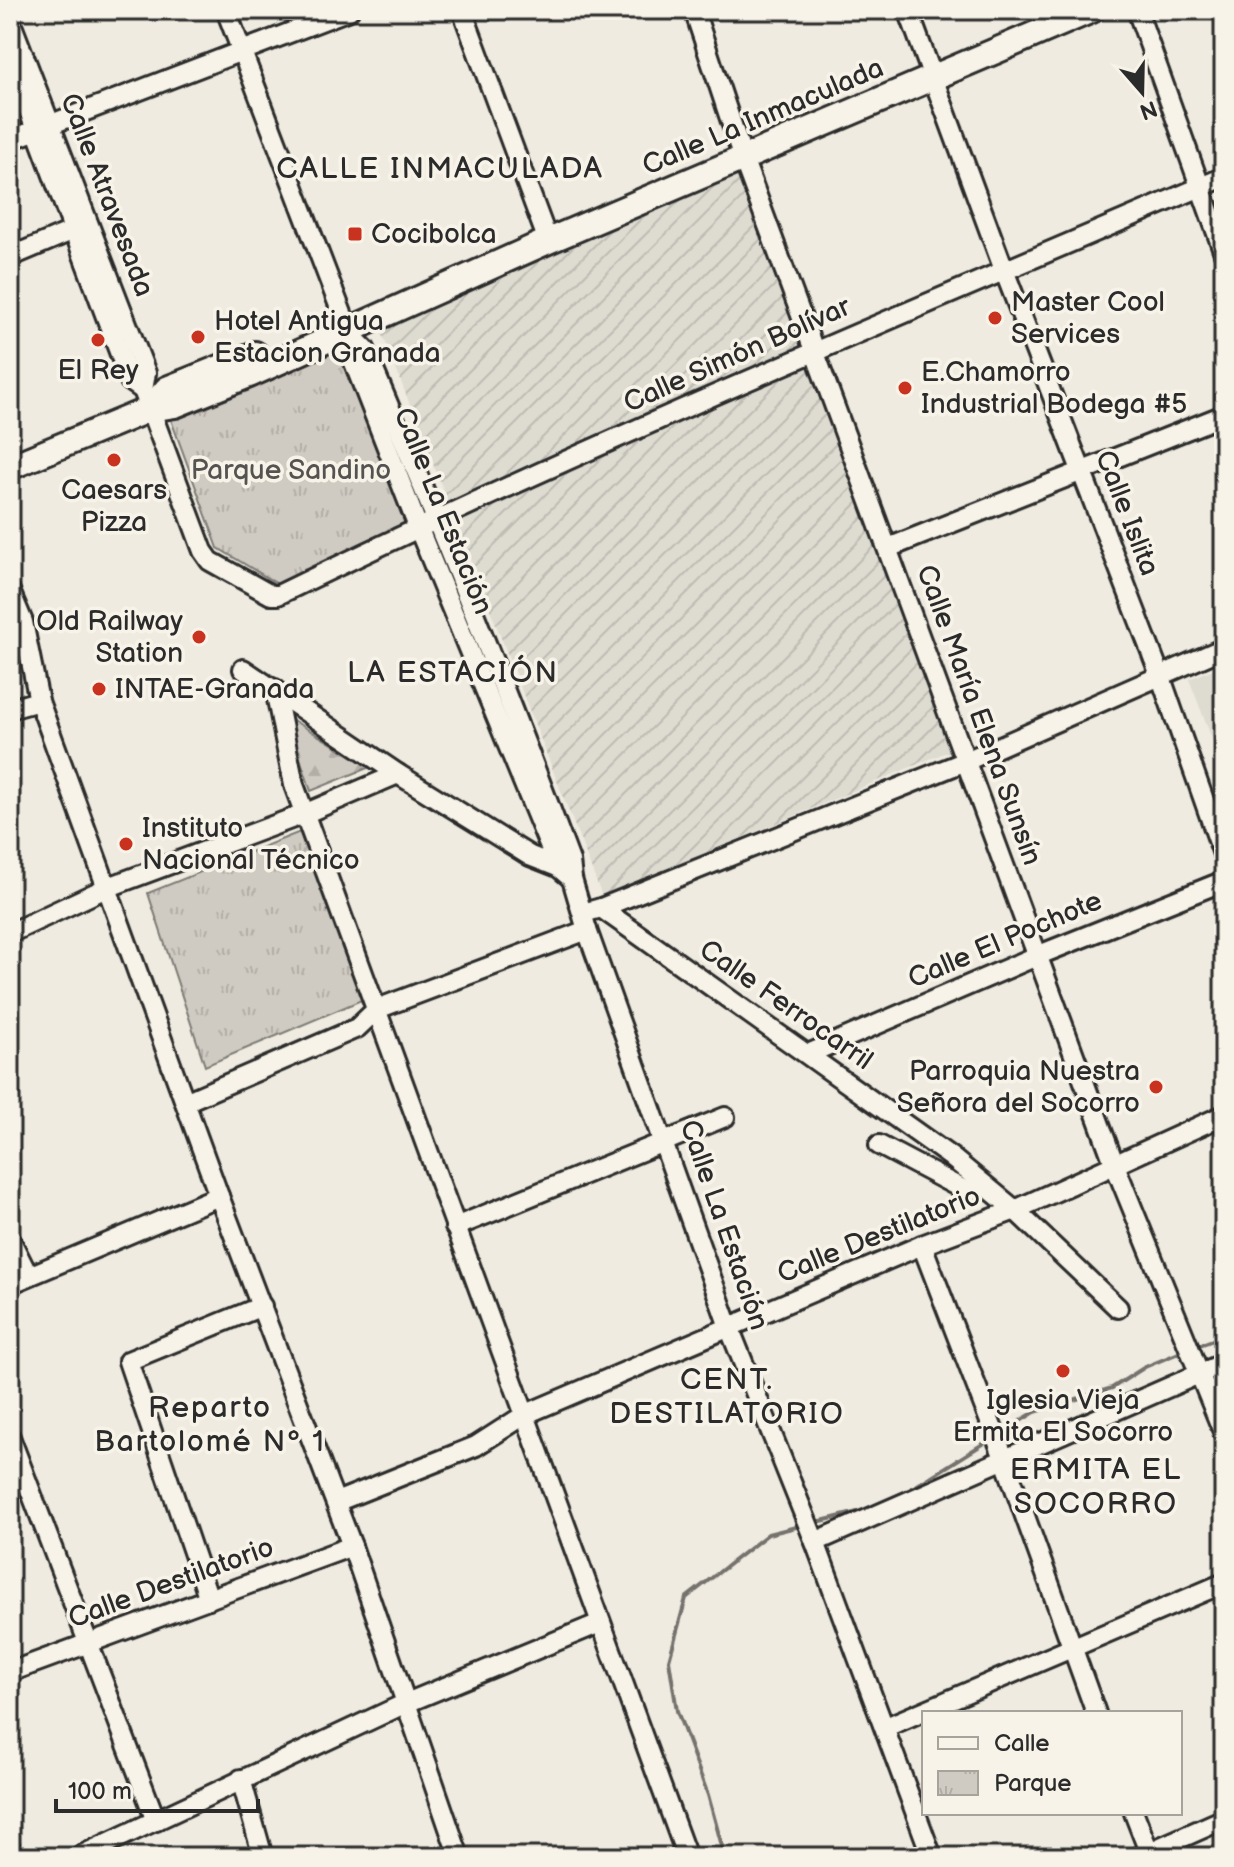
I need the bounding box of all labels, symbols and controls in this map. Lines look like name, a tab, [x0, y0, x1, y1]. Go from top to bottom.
street label: Calle La Inmaculada	[638, 51, 888, 183]
north arrow	[1102, 52, 1182, 132]
street label: Calle Atravesada	[53, 89, 161, 301]
text: N	[1136, 94, 1161, 125]
district label: CALLE INMACULADA	[276, 151, 604, 187]
place label: Cocibolca	[371, 218, 497, 251]
marker: Cocibolca	[346, 225, 364, 243]
place label: Master Cool Services	[1011, 286, 1165, 351]
street label: Calle Simón Bolívar	[619, 290, 856, 420]
place label: Hotel Antigua Estacion Granada	[214, 305, 441, 370]
marker: Master Cool Services	[986, 309, 1004, 327]
marker: Hotel Antigua Estacion Granada	[189, 328, 207, 346]
marker: El Rey	[89, 331, 107, 349]
place label: El Rey	[57, 354, 139, 387]
place label: E.Chamorro Industrial Bodega #5	[921, 356, 1187, 421]
marker: E.Chamorro Industrial Bodega #5	[896, 379, 914, 397]
street label: Calle La Estación	[386, 403, 500, 619]
street label: Calle Islita	[1088, 446, 1166, 580]
marker: Caesars Pizza	[105, 451, 123, 469]
park label: Parque Sandino	[191, 454, 391, 487]
place label: Caesars Pizza	[61, 474, 167, 539]
street label: Calle María Elena Sunsín	[909, 561, 1049, 869]
place label: Old Railway Station	[36, 605, 183, 670]
marker: Old Railway Station	[190, 628, 208, 646]
district label: LA ESTACIÓN	[347, 654, 559, 691]
place label: INTAE-Granada	[115, 673, 314, 706]
marker: INTAE-Granada	[90, 680, 108, 698]
place label: Instituto Nacional Técnico	[142, 812, 360, 877]
marker: Instituto Nacional Técnico	[117, 835, 135, 853]
street label: Calle El Pochote	[903, 884, 1107, 996]
street label: Calle Ferrocarril	[693, 933, 879, 1077]
place label: Parroquia Nuestra Señora del Socorro	[897, 1055, 1140, 1120]
marker: Parroquia Nuestra Señora del Socorro	[1147, 1078, 1165, 1096]
street label: Calle La Estación	[673, 1116, 775, 1334]
street label: Calle Destilatorio	[773, 1179, 985, 1291]
district label: CENT. DESTILATORIO	[609, 1362, 845, 1432]
marker: Iglesia Vieja Ermita El Socorro	[1054, 1362, 1072, 1380]
place label: Iglesia Vieja Ermita El Socorro	[953, 1384, 1173, 1449]
district label: Reparto Bartolomé Nº 1	[94, 1390, 326, 1460]
district label: ERMITA EL SOCORRO	[1010, 1452, 1182, 1522]
street label: Calle Destilatorio	[64, 1531, 278, 1635]
legend	[922, 1711, 1182, 1815]
text: Calle	[994, 1729, 1049, 1758]
scale bar	[56, 1763, 258, 1813]
text: Parque	[994, 1769, 1072, 1798]
text: 100 m	[68, 1777, 132, 1806]

